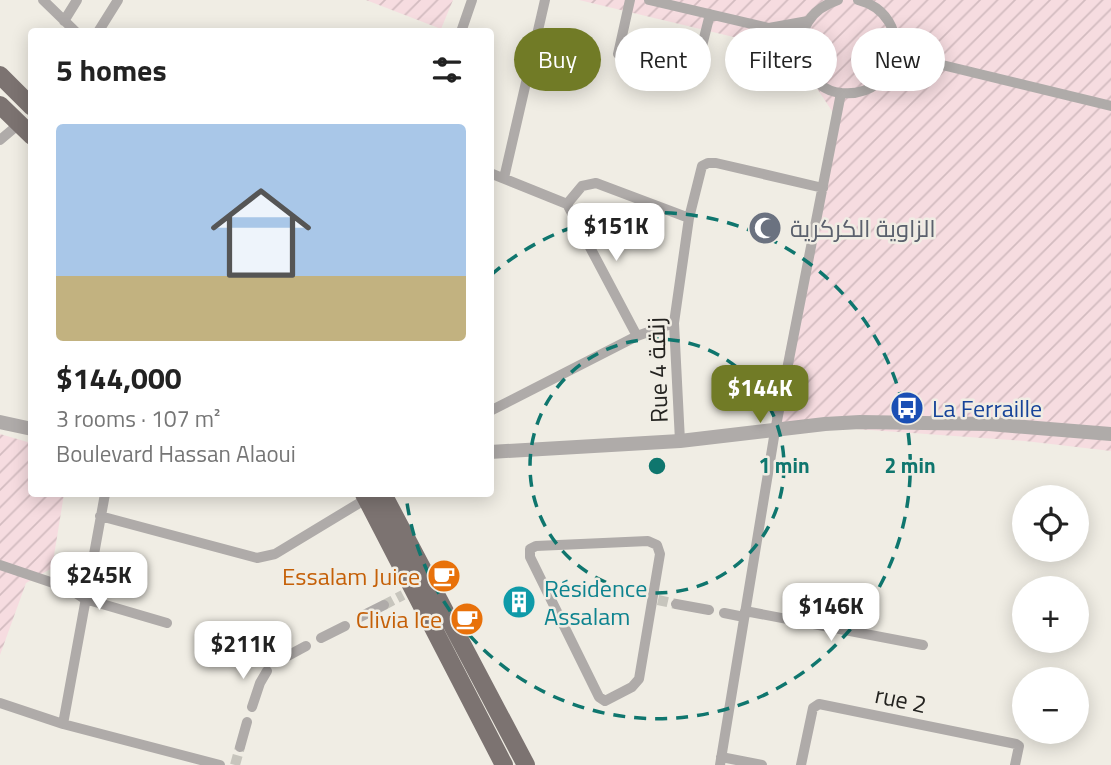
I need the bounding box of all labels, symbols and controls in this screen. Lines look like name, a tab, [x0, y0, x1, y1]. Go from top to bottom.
chip: Buy	[514, 28, 601, 91]
chip: Rent	[615, 28, 711, 91]
chip: Filters	[725, 28, 837, 91]
chip: New	[851, 28, 945, 91]
text: 5 homes	[56, 47, 167, 93]
icon: filters	[428, 51, 466, 89]
icon: home	[198, 170, 324, 296]
pin: $151K	[567, 204, 665, 263]
text: $151K	[583, 208, 649, 243]
mosque icon: الزاوية الكركرية	[746, 209, 784, 247]
place label: الزاوية الكركرية	[790, 210, 936, 246]
street label: Rue 4 زنقة	[637, 317, 677, 423]
text: $144,000	[56, 355, 182, 401]
pin: $144K	[711, 366, 809, 425]
text: $144K	[727, 370, 793, 405]
bus stop icon: La Ferraille	[888, 389, 926, 427]
place label: La Ferraille	[932, 390, 1042, 426]
text: 3 rooms · 107 m²	[56, 401, 220, 436]
text: Boulevard Hassan Alaoui	[56, 436, 296, 471]
text: 1 min	[758, 449, 810, 481]
text: 2 min	[884, 449, 936, 481]
centre of rings	[645, 454, 669, 478]
map controls	[1012, 485, 1089, 744]
button: locate	[1012, 485, 1089, 562]
pin: $245K	[50, 552, 148, 612]
text: $245K	[66, 557, 132, 592]
cafe icon: Essalam Juice	[425, 557, 463, 595]
place label: Essalam Juice	[282, 558, 420, 594]
place label: Résidence Assalam	[544, 570, 647, 634]
button: +	[1012, 576, 1089, 653]
building icon: Résidence Assalam	[500, 583, 538, 621]
pin: $146K	[782, 584, 880, 643]
text: $146K	[798, 588, 864, 623]
cafe icon: Clivia Ice	[448, 600, 486, 638]
place label: Clivia Ice	[356, 601, 442, 637]
pin: $211K	[194, 622, 292, 681]
text: $211K	[210, 626, 276, 661]
button: −	[1012, 667, 1089, 744]
street label: rue 2	[872, 676, 930, 722]

